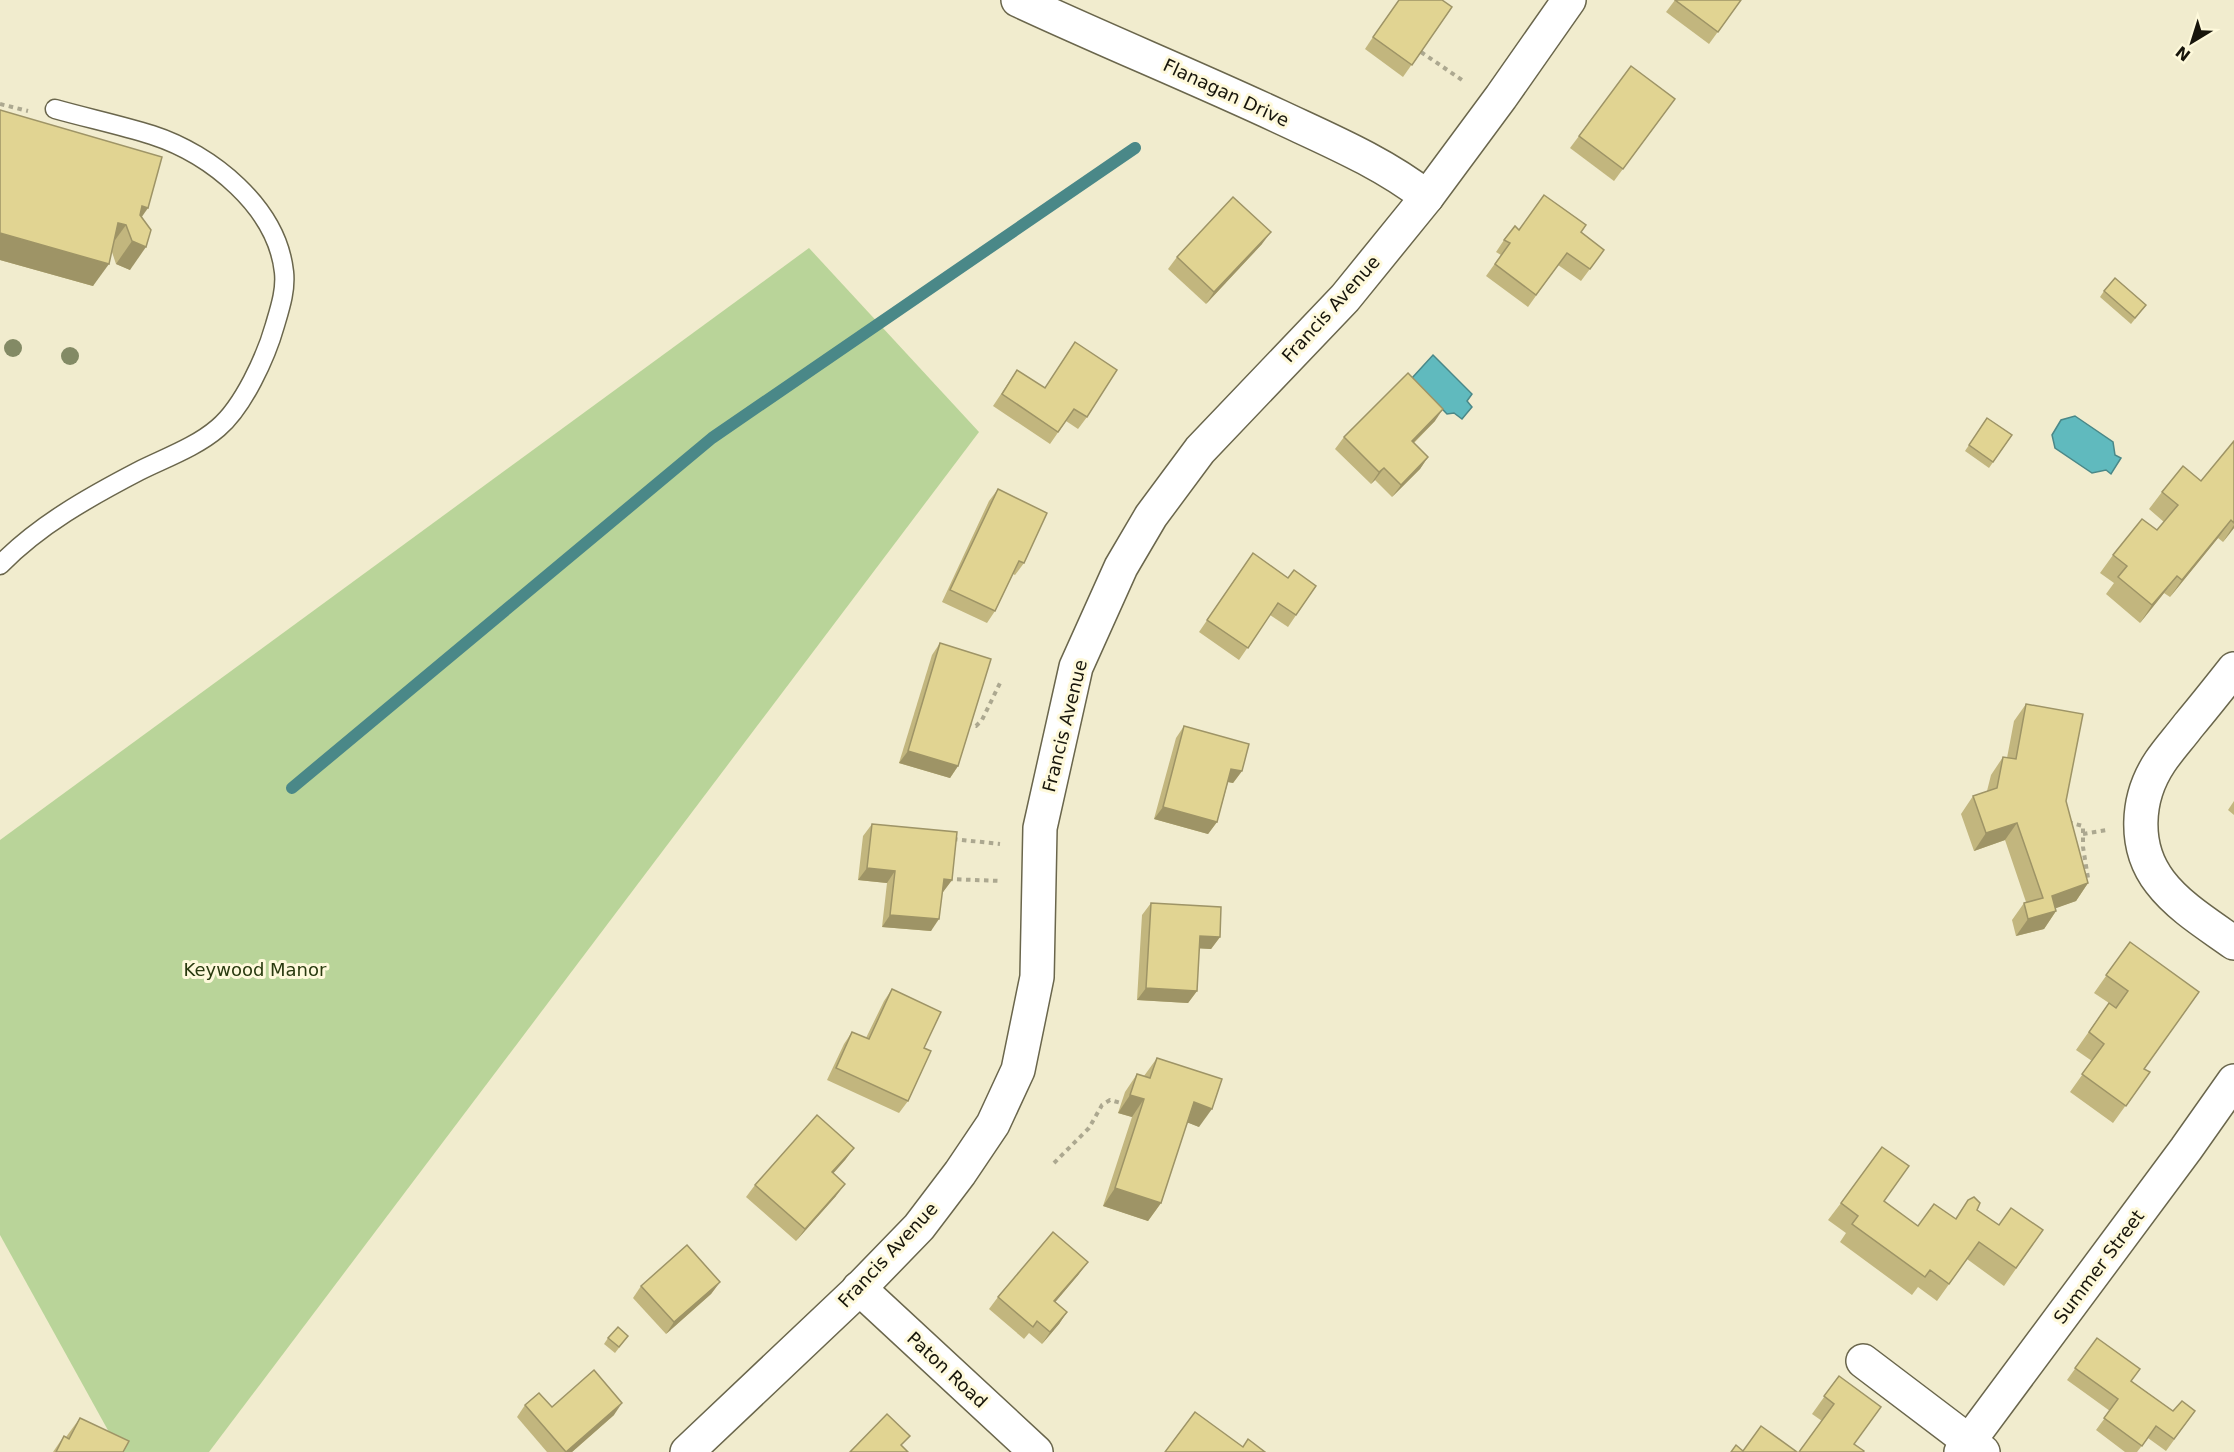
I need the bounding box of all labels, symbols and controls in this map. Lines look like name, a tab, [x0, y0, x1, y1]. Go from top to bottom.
north arrow	[2162, 12, 2222, 72]
text: N	[2172, 42, 2194, 65]
street label: Flanagan Drive	[1160, 54, 1292, 131]
street label: Francis Avenue	[1277, 251, 1384, 366]
street label: Francis Avenue	[1038, 657, 1091, 794]
park label: Keywood Manor	[184, 959, 327, 980]
street label: Francis Avenue	[834, 1198, 942, 1311]
street label: Summer Street	[2049, 1206, 2148, 1328]
street label: Paton Road	[903, 1327, 992, 1412]

